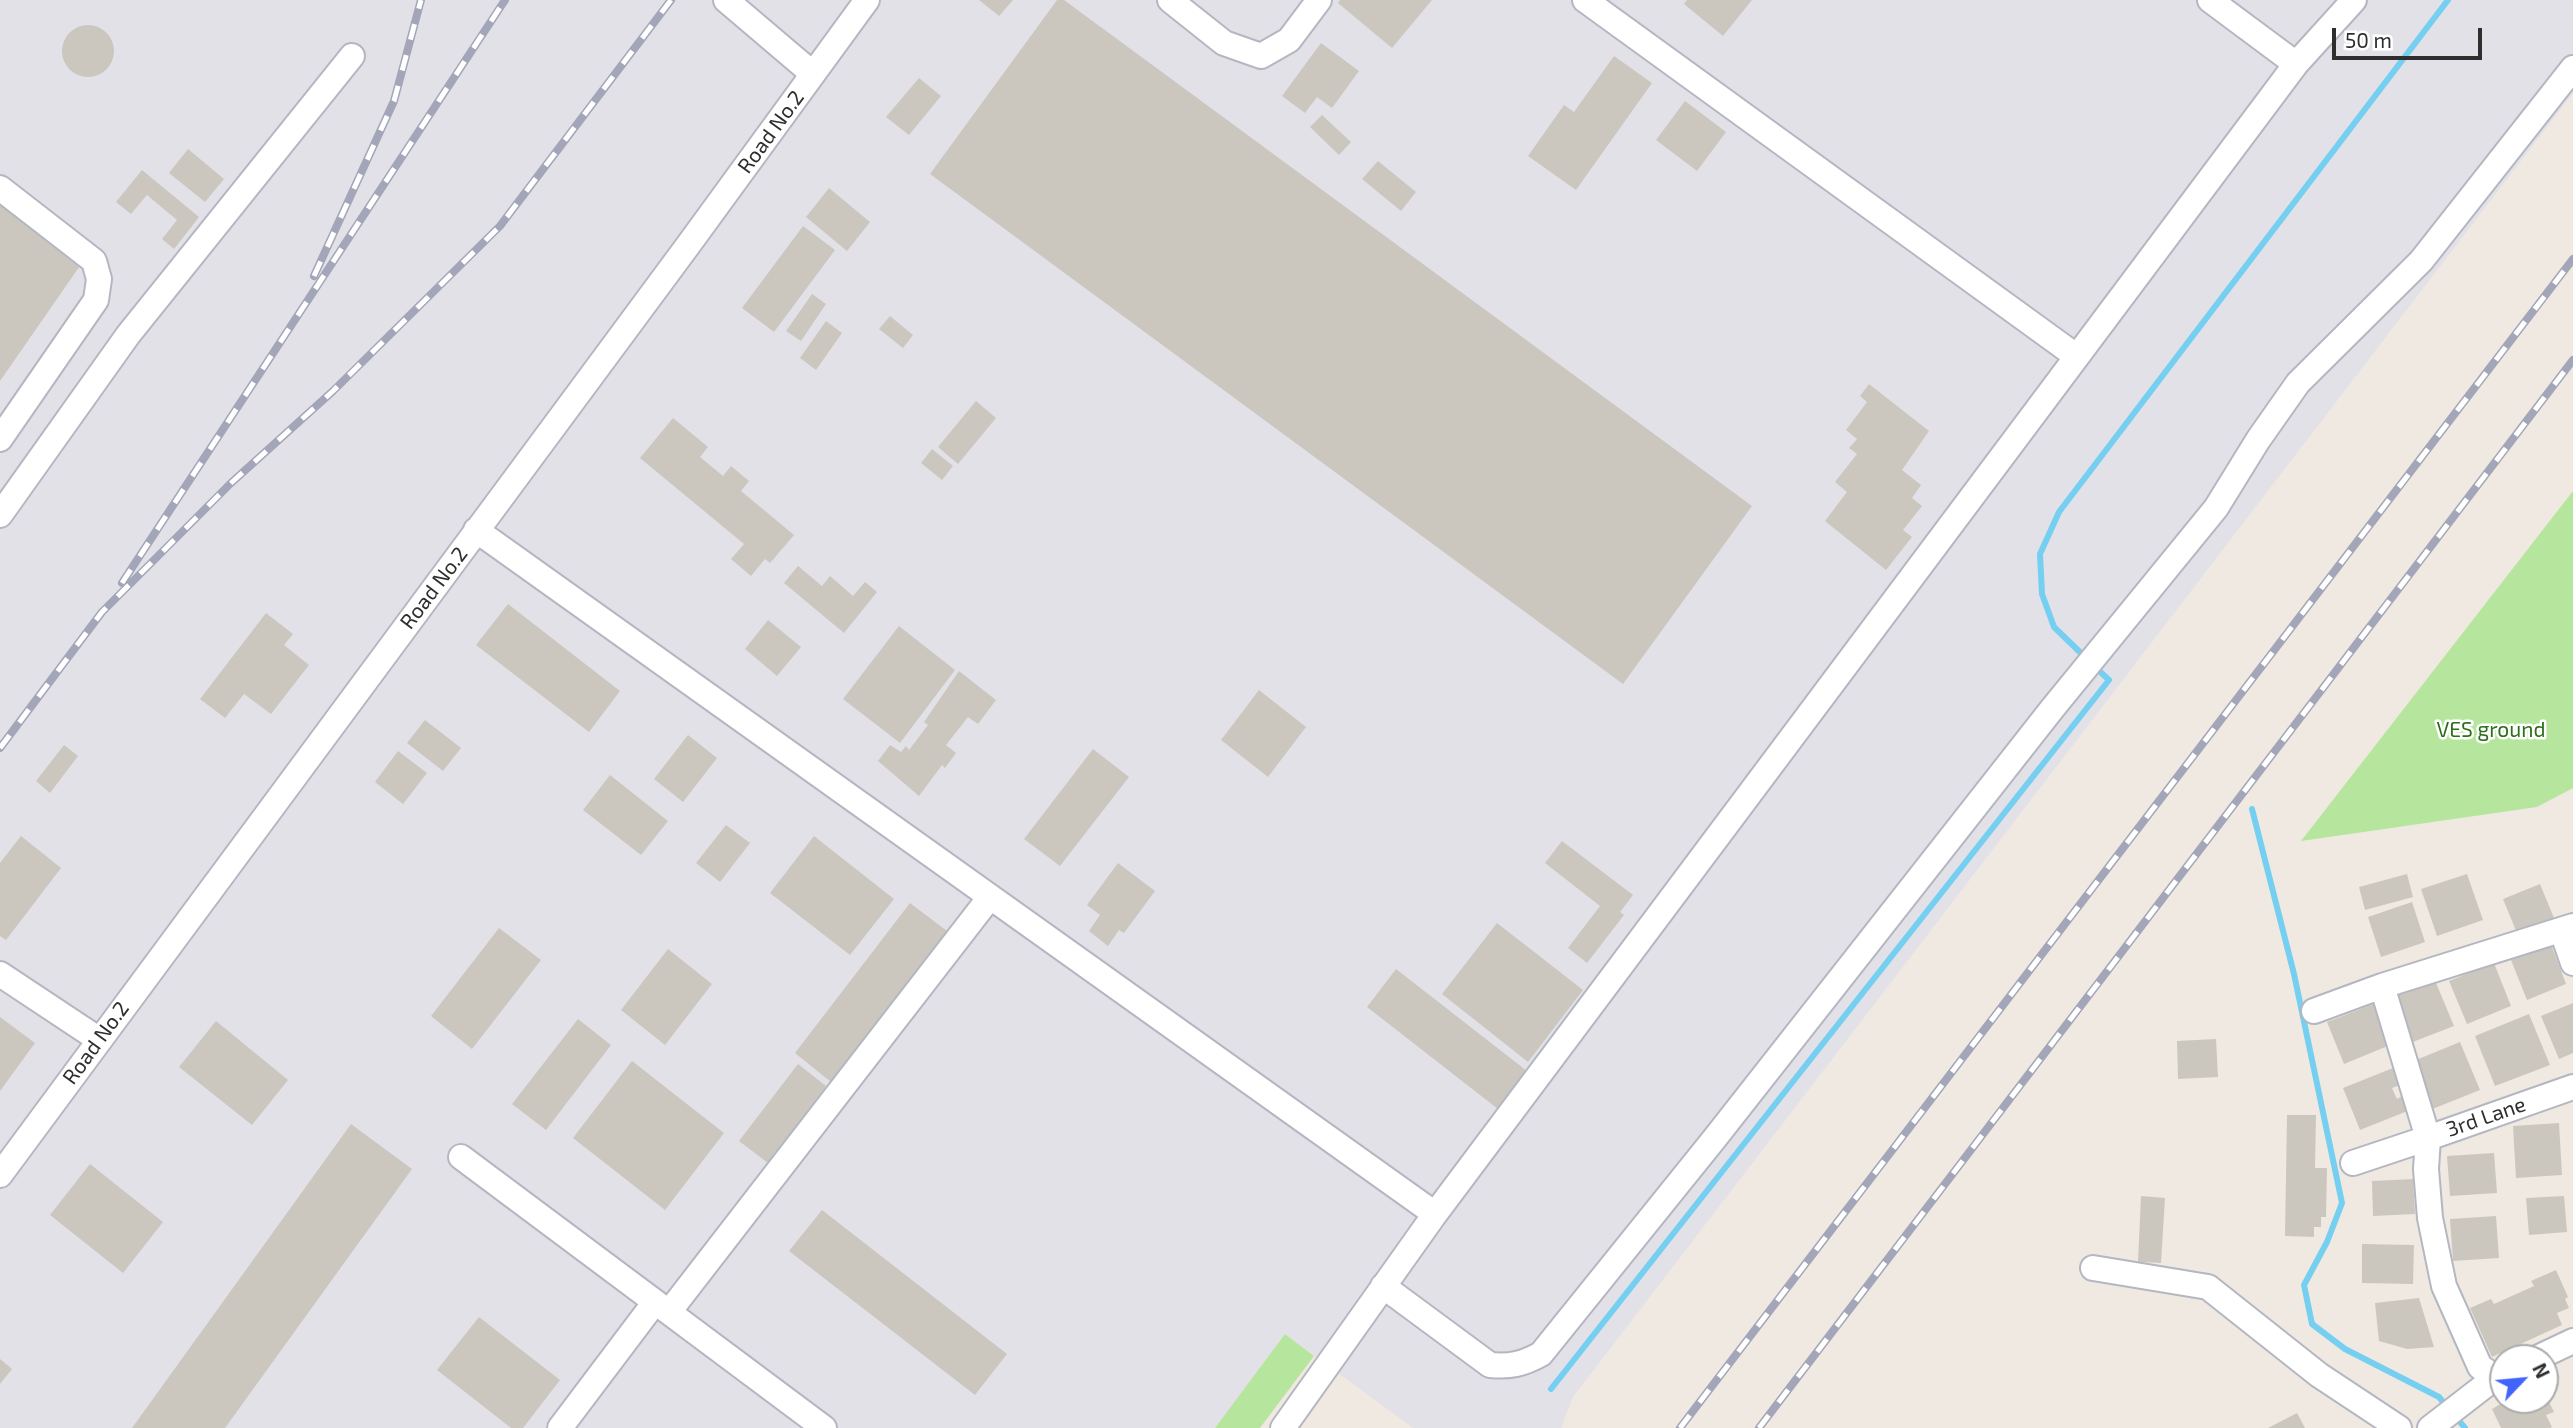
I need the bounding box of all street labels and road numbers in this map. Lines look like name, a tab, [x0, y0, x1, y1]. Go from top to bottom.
street label: Road No.2	[732, 86, 810, 178]
street label: Road No.2	[395, 542, 473, 634]
street label: Road No.2	[57, 997, 135, 1089]
street label: 3rd Lane	[2443, 1092, 2529, 1142]

